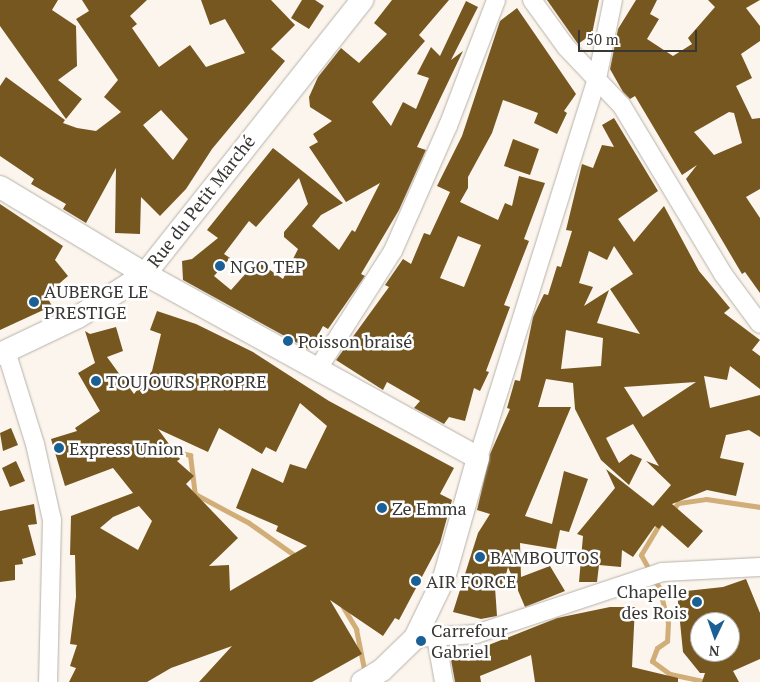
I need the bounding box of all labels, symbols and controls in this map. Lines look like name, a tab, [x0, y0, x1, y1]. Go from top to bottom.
scale bar	[580, 20, 699, 52]
text: 50 m	[586, 29, 619, 49]
street label: Rue du Petit Marché	[143, 131, 259, 271]
place label: NGO TEP	[230, 255, 306, 277]
marker: NGO TEP	[214, 260, 226, 272]
place label: AUBERGE LE PRESTIGE	[44, 281, 148, 324]
marker: AUBERGE LE PRESTIGE	[28, 296, 40, 308]
place label: Poisson braisé	[298, 330, 412, 352]
marker: Poisson braisé	[282, 335, 294, 347]
place label: TOUJOURS PROPRE	[106, 370, 267, 392]
marker: TOUJOURS PROPRE	[90, 375, 102, 387]
place label: Express Union	[69, 437, 184, 459]
marker: Express Union	[53, 442, 65, 454]
place label: Ze Emma	[392, 497, 467, 519]
marker: Ze Emma	[376, 502, 388, 514]
place label: BAMBOUTOS	[490, 546, 599, 568]
marker: BAMBOUTOS	[474, 551, 486, 563]
place label: AIR FORCE	[426, 570, 517, 592]
marker: AIR FORCE	[410, 575, 422, 587]
place label: Chapelle des Rois	[617, 581, 687, 624]
marker: Chapelle des Rois	[691, 596, 703, 608]
north arrow	[690, 612, 740, 662]
place label: Carrefour Gabriel	[431, 620, 508, 662]
marker: Carrefour Gabriel	[415, 635, 427, 647]
text: N	[708, 642, 720, 661]

